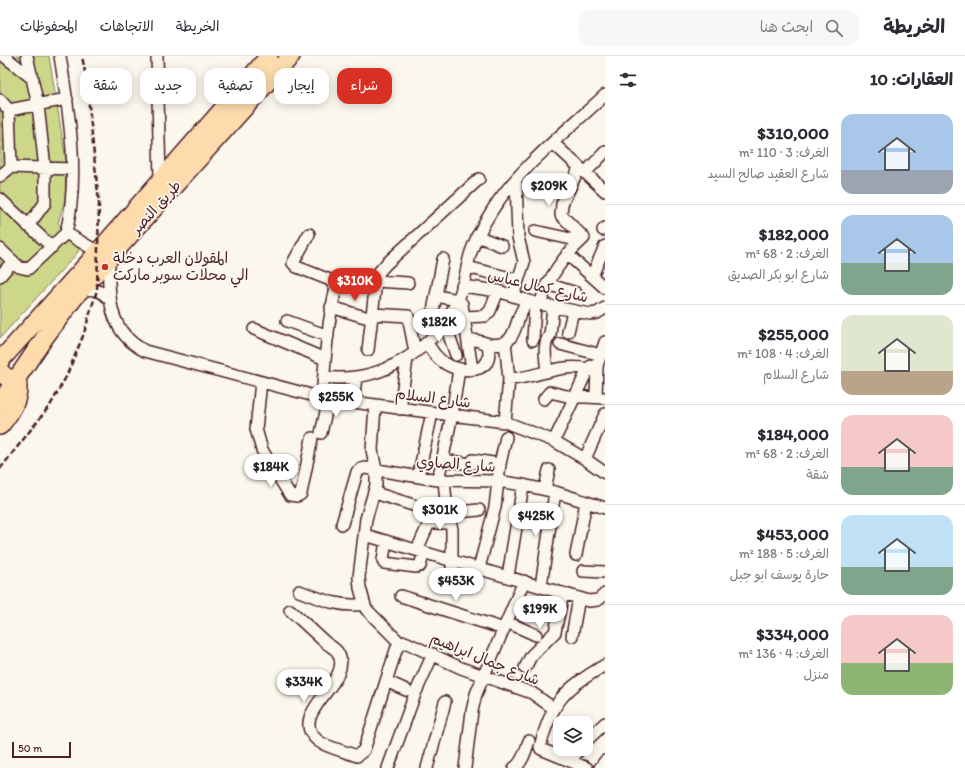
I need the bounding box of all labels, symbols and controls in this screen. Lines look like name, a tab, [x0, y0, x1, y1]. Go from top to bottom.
search box	[579, 10, 859, 46]
text: الخريطة	[883, 15, 945, 38]
icon: search	[823, 17, 845, 39]
text: المحفوظات	[20, 18, 78, 35]
text: الاتجاهات	[100, 18, 154, 35]
text: الخريطة	[176, 18, 219, 35]
text: ابحث هنا	[760, 18, 813, 36]
chip: شقة	[80, 68, 132, 104]
chip: جديد	[140, 68, 196, 104]
chip: تصفية	[204, 68, 266, 104]
chip: إيجار	[274, 68, 329, 104]
chip: شراء	[337, 68, 392, 104]
icon: filters	[617, 69, 639, 91]
text: العقارات: 10	[870, 69, 953, 89]
text: $310,000	[757, 123, 829, 143]
icon: home	[873, 130, 921, 178]
text: الغرف: 3 · 110 m²	[739, 145, 829, 160]
text: شارع العقيد صالح السيد	[707, 166, 829, 181]
pin: $209K	[521, 173, 577, 207]
street label: طريق النصر	[126, 176, 185, 239]
text: $209K	[531, 178, 567, 193]
text: $182,000	[759, 224, 829, 244]
icon: home	[873, 231, 921, 279]
text: الغرف: 2 · 68 m²	[745, 246, 829, 261]
place label: المقولان العرب دخلة الي محلات سوبر ماركت	[113, 249, 248, 288]
marker: المقولان العرب دخلة الي محلات سوبر ماركت	[100, 262, 110, 272]
street label: شارع كمال عباس	[486, 266, 590, 307]
text: شارع ابو بكر الصديق	[728, 267, 829, 282]
pin: $310K	[327, 268, 383, 302]
text: $310K	[337, 273, 373, 288]
pin: $182K	[411, 309, 467, 343]
text: $182K	[422, 314, 456, 329]
text: $255,000	[758, 324, 829, 344]
icon: home	[873, 331, 921, 379]
text: الغرف: 4 · 108 m²	[737, 346, 829, 361]
text: شارع السلام	[763, 367, 829, 382]
pin: $255K	[308, 384, 364, 418]
street label: شارع السلام	[394, 384, 472, 414]
text: $255K	[318, 389, 354, 404]
text: $184,000	[758, 424, 829, 444]
icon: home	[873, 431, 921, 479]
text: الغرف: 2 · 68 m²	[745, 446, 829, 461]
street label: شارع الصاوي	[416, 452, 496, 478]
pin: $184K	[243, 454, 299, 488]
text: $184K	[253, 459, 289, 474]
text: شقة	[806, 467, 829, 482]
pin: $301K	[412, 497, 468, 531]
text: $301K	[422, 502, 458, 517]
pin: $425K	[508, 503, 564, 537]
text: $425K	[518, 508, 554, 523]
text: $453,000	[757, 524, 829, 544]
icon: home	[873, 531, 921, 579]
text: الغرف: 5 · 188 m²	[739, 546, 829, 561]
text: حارة يوسف ابو جبل	[730, 567, 829, 582]
pin: $453K	[428, 568, 484, 602]
text: $453K	[438, 573, 474, 588]
pin: $199K	[512, 596, 568, 630]
text: $199K	[523, 601, 557, 616]
text: $334,000	[756, 624, 829, 644]
street label: شارع جمال ابراهيم	[427, 629, 542, 692]
icon: home	[873, 631, 921, 679]
text: الغرف: 4 · 136 m²	[738, 646, 829, 661]
text: منزل	[803, 667, 829, 682]
pin: $334K	[276, 669, 332, 703]
text: $334K	[286, 674, 322, 689]
map controls	[553, 716, 593, 756]
button: layers	[553, 716, 593, 756]
scale bar	[12, 740, 71, 759]
text: 50 m	[18, 742, 42, 755]

